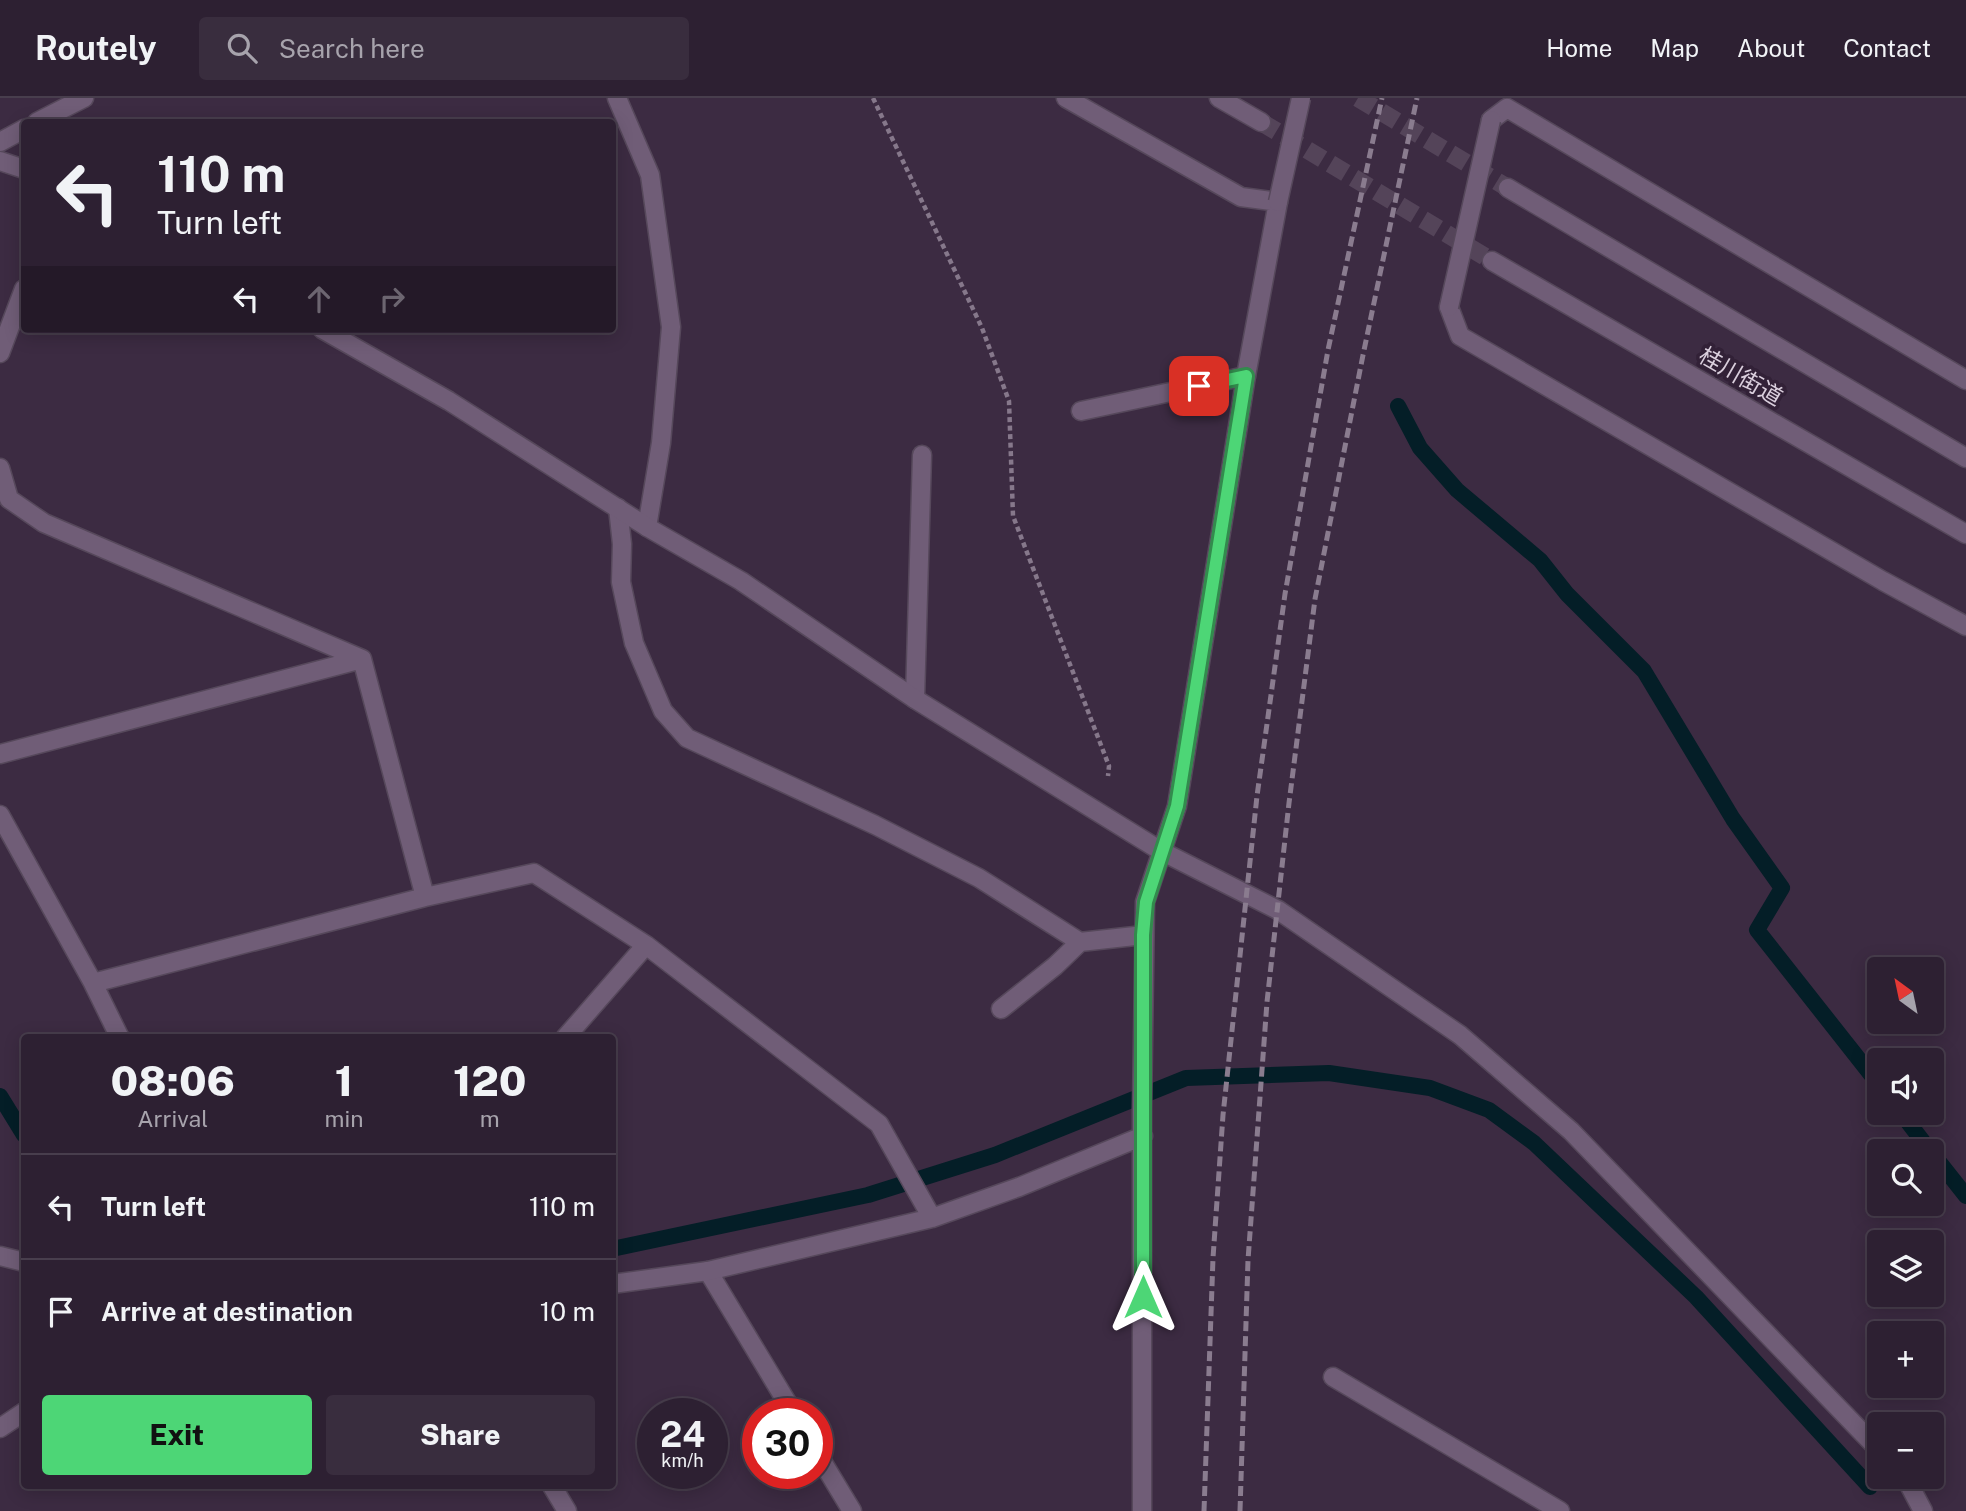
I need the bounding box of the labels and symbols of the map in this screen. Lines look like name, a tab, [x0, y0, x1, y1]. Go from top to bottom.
street label: 桂川街道	[1694, 341, 1788, 411]
pin	[1169, 356, 1229, 416]
north arrow	[1867, 957, 1944, 1034]
position arrow	[1106, 1260, 1180, 1334]
speed limit sign: 30	[742, 1398, 833, 1489]

